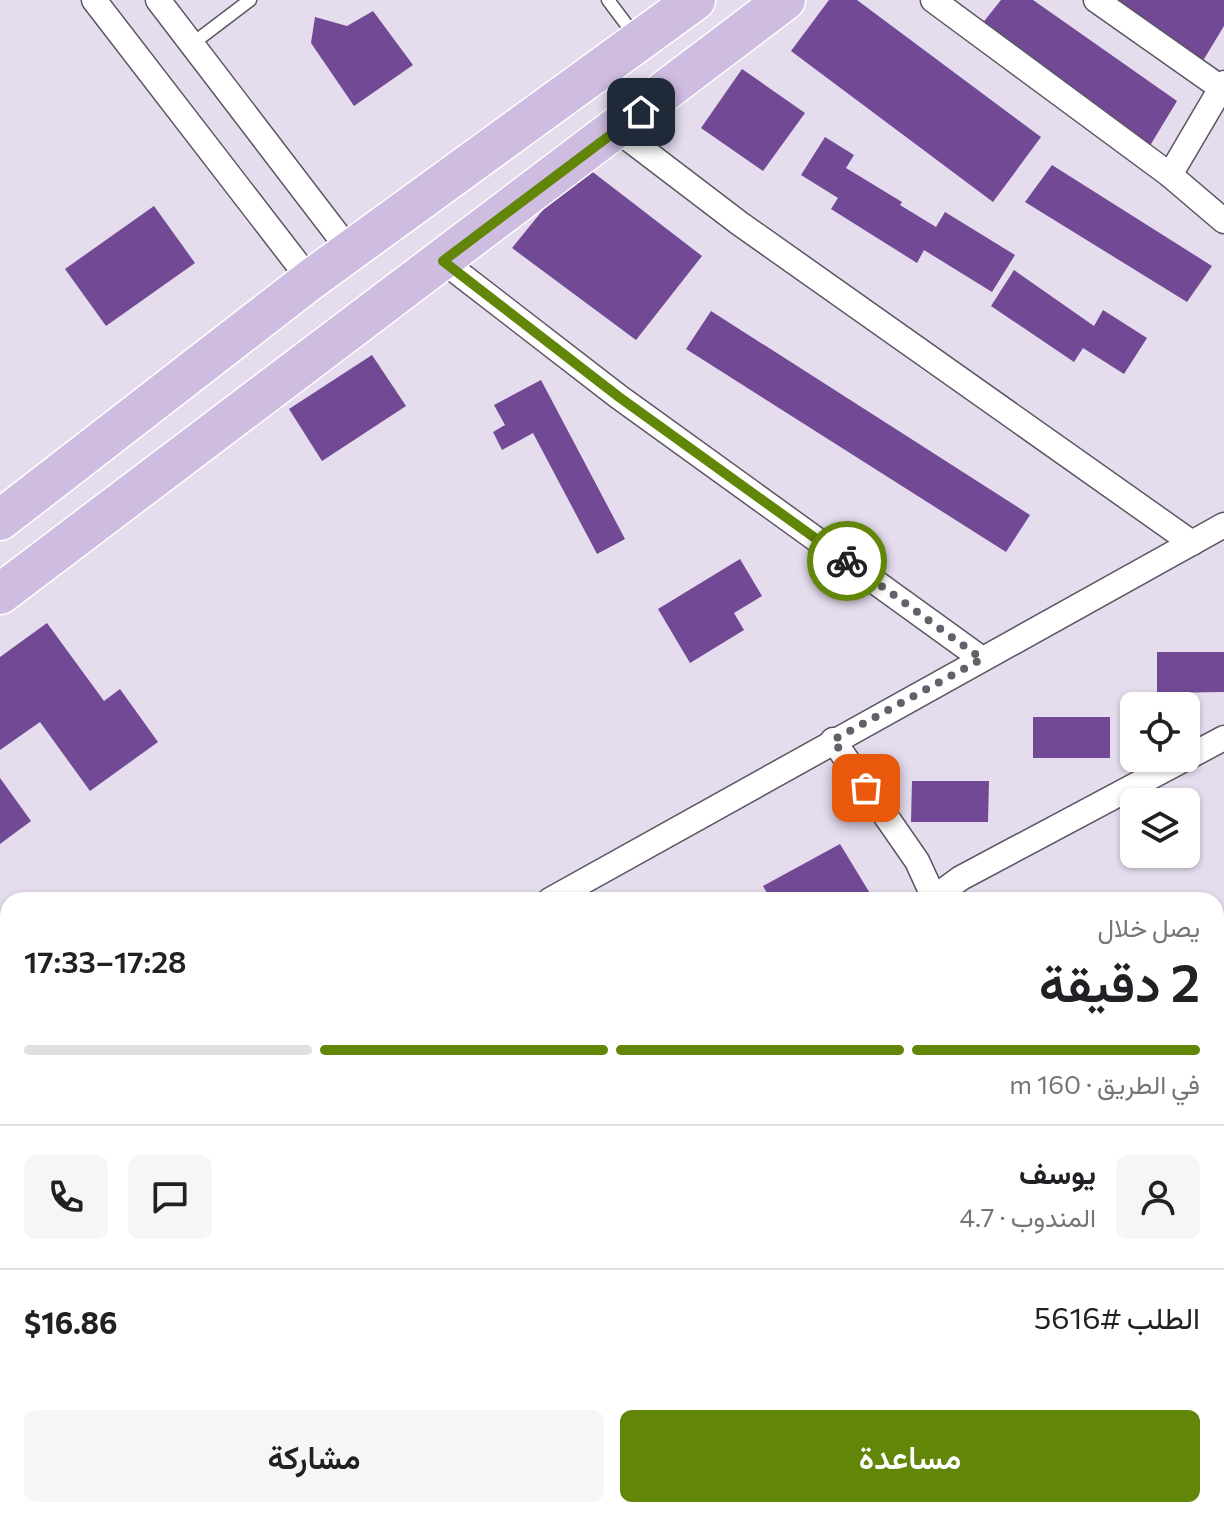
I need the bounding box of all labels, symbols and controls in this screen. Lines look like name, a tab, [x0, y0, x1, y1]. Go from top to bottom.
pin	[607, 78, 675, 146]
icon: home	[619, 90, 663, 134]
courier	[807, 521, 887, 601]
icon: bike	[825, 539, 869, 583]
map controls	[1120, 692, 1200, 868]
button: locate	[1120, 692, 1200, 772]
pin	[832, 754, 900, 822]
icon: bag	[844, 766, 888, 810]
button: layers	[1120, 788, 1200, 868]
text: يصل خلال	[1097, 911, 1200, 942]
text: 17:28–17:33	[24, 942, 186, 979]
text: 2 دقيقة	[1039, 949, 1200, 1013]
text: في الطريق · 160 m	[1009, 1068, 1200, 1099]
text: يوسف	[1019, 1153, 1096, 1190]
button: phone	[24, 1155, 108, 1239]
button: chat	[128, 1155, 212, 1239]
button: person	[1116, 1155, 1200, 1239]
text: المندوب · 4.7	[960, 1201, 1096, 1232]
text: الطلب #5616	[1034, 1298, 1200, 1335]
text: $16.86	[24, 1303, 118, 1340]
button: مشاركة	[24, 1410, 604, 1502]
button: مساعدة	[620, 1410, 1200, 1502]

